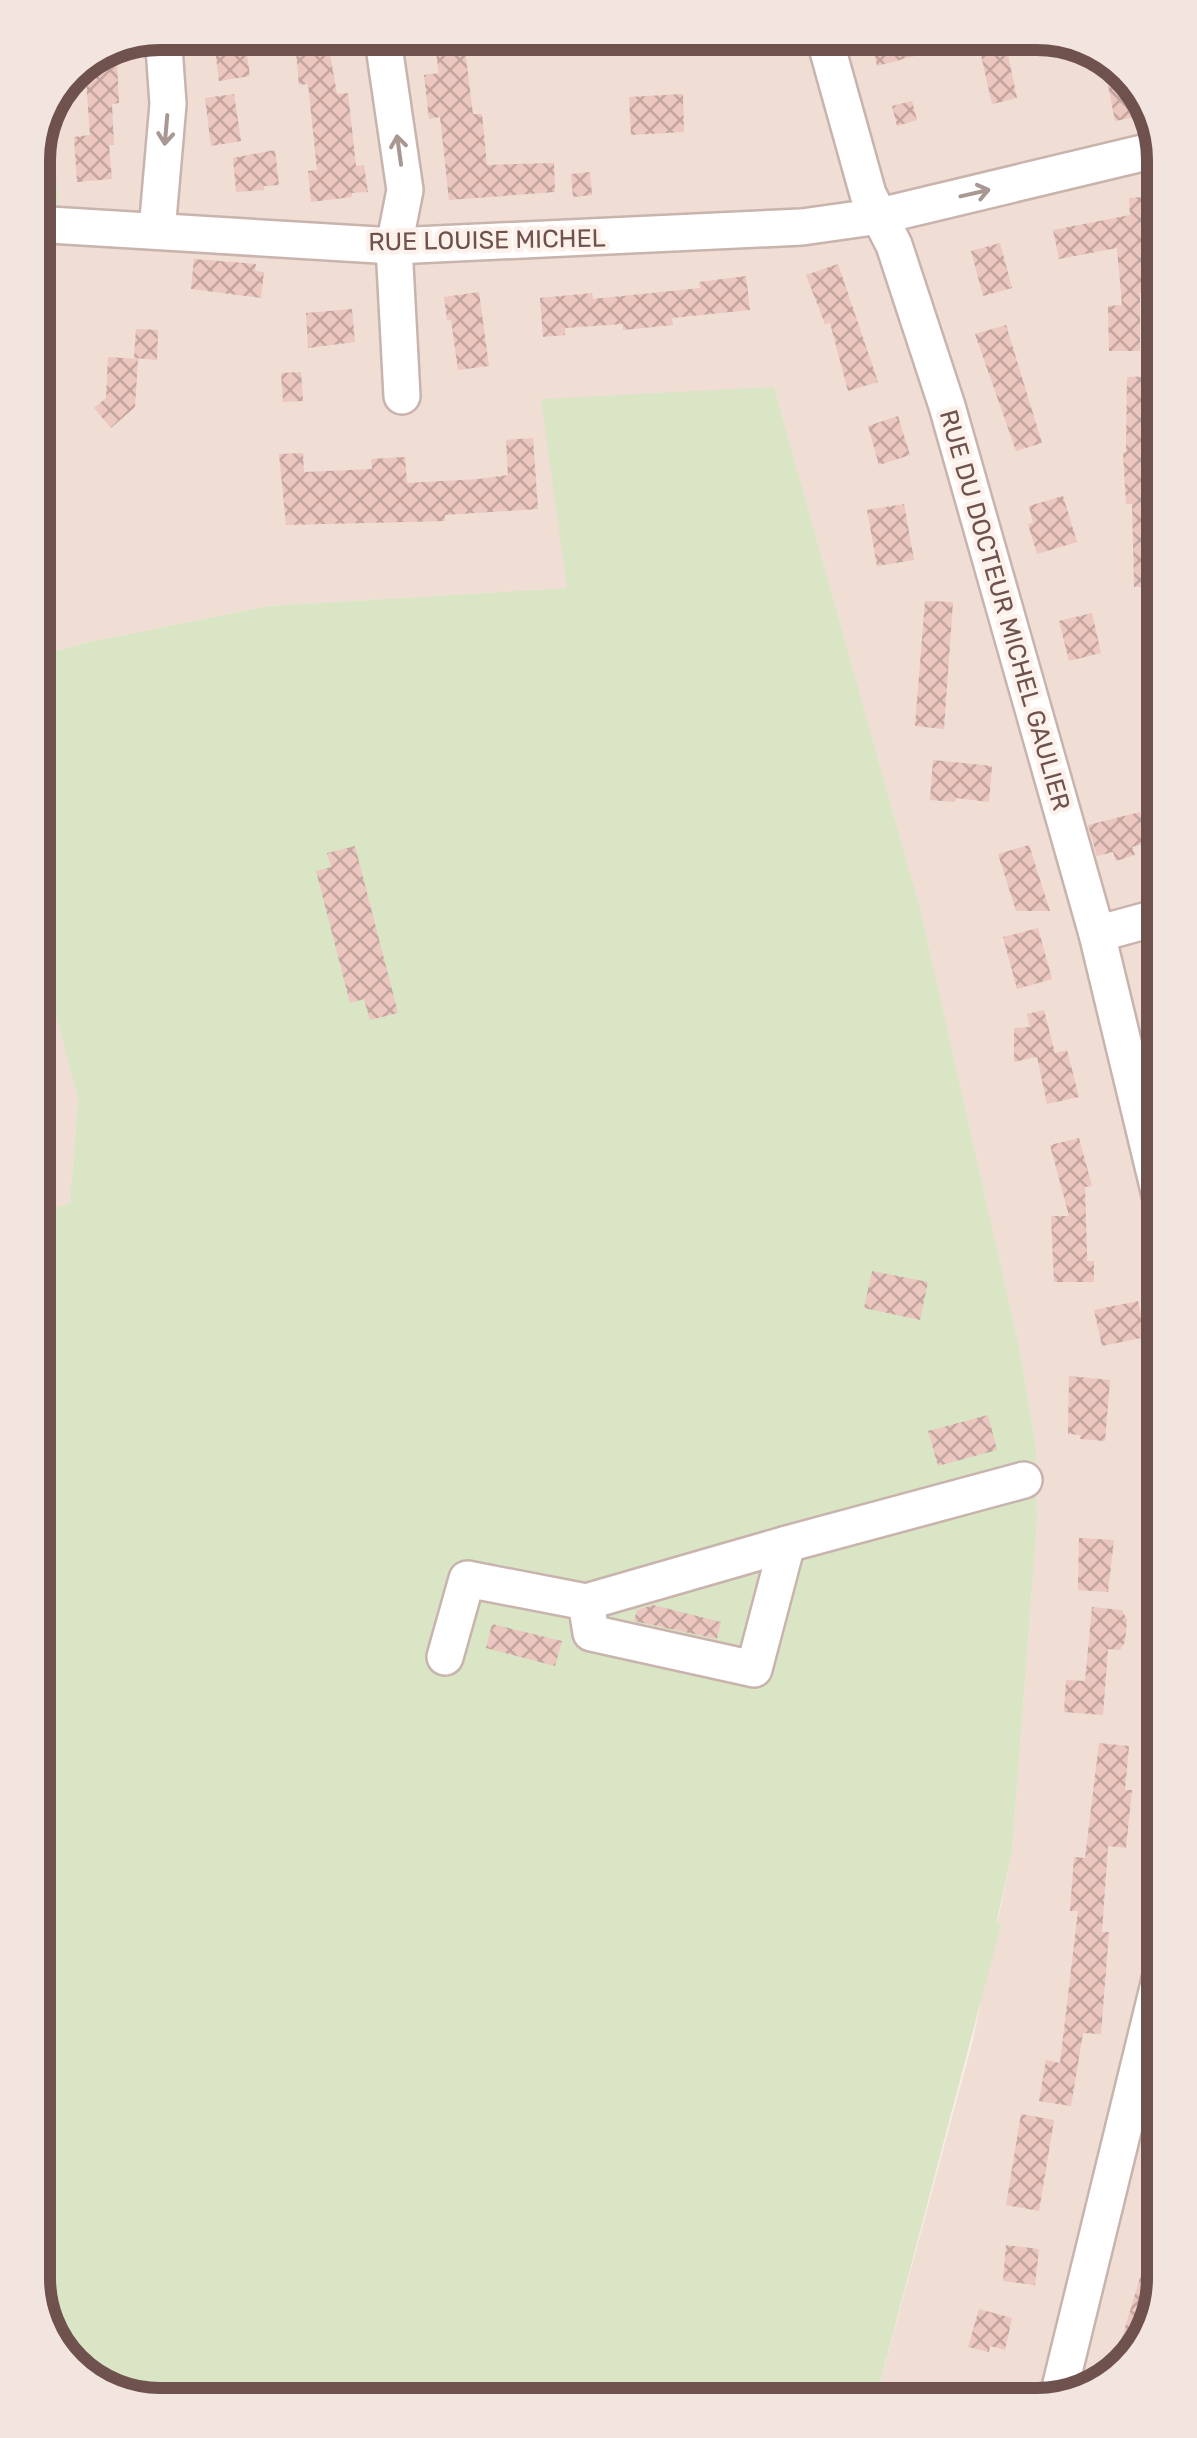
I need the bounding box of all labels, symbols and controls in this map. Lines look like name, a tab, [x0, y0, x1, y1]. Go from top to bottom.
one-way arrow	[156, 113, 175, 145]
one-way arrow	[389, 134, 407, 166]
one-way arrow	[958, 183, 990, 201]
street label: RUE LOUISE MICHEL	[368, 223, 606, 257]
street label: RUE DU DOCTEUR MICHEL GAULIER	[934, 406, 1076, 814]

